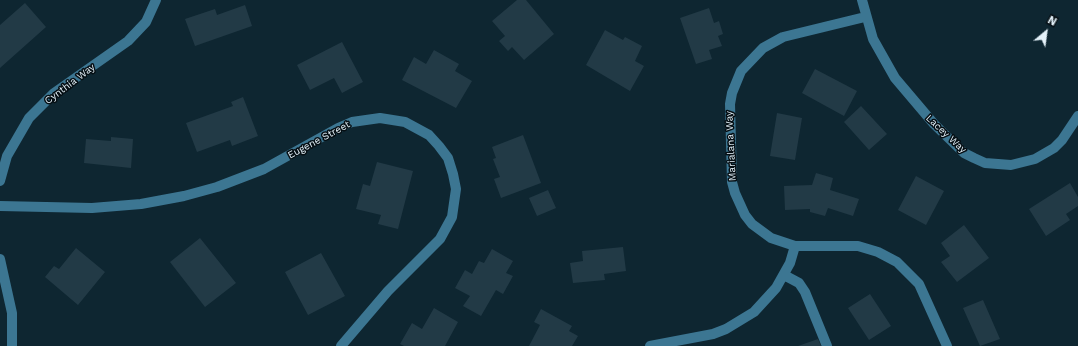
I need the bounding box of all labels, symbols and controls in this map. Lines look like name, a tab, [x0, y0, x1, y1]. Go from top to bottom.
north arrow	[1026, 12, 1066, 52]
text: N	[1045, 13, 1059, 29]
street label: Cynthia Way	[42, 61, 98, 107]
street label: Marialana Way	[723, 111, 739, 181]
street label: Lacey Way	[923, 112, 969, 156]
street label: Eugene Street	[286, 119, 352, 161]

